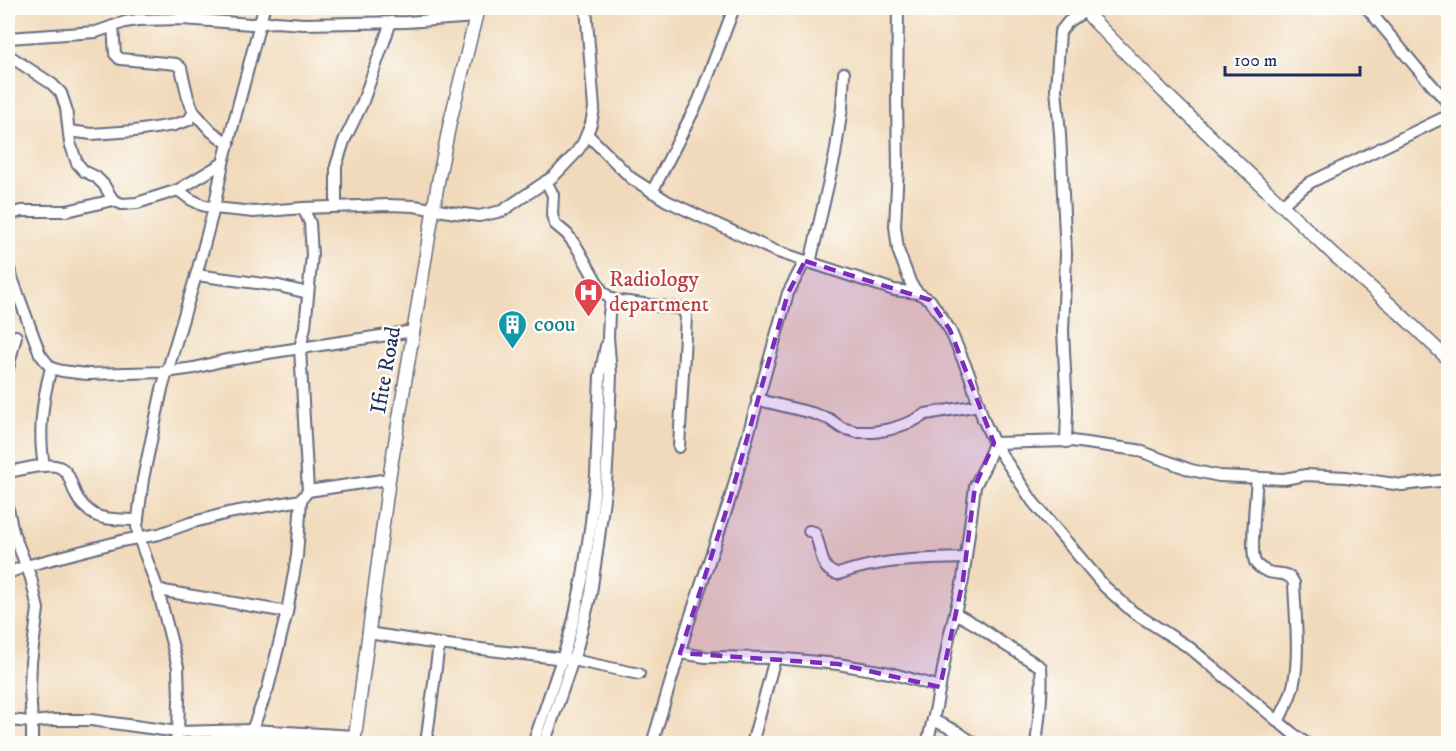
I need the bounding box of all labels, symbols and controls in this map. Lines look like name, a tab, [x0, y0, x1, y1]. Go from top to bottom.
scale bar	[1225, 39, 1360, 77]
text: 100 m	[1234, 50, 1277, 72]
place label: Radiology department	[609, 266, 709, 318]
hospital icon: Radiology department	[572, 276, 604, 318]
building icon: coou	[497, 308, 529, 350]
place label: coou	[534, 311, 576, 338]
street label: Ifite Road	[365, 324, 407, 416]

